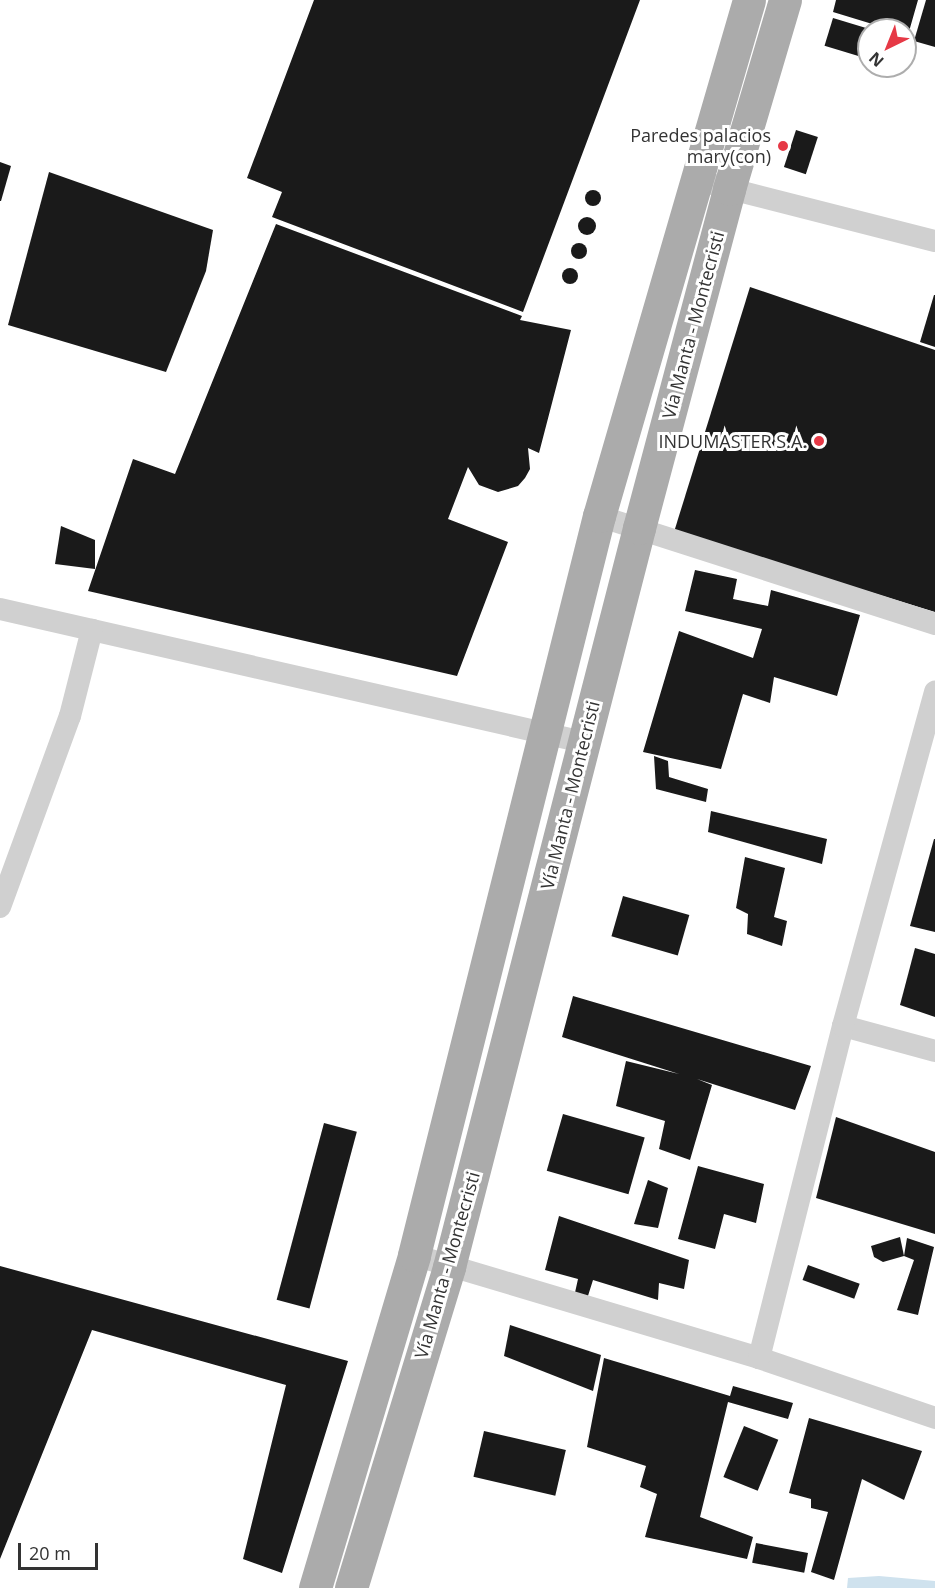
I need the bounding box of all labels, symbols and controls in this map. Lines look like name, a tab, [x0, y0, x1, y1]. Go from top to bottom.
north arrow	[857, 18, 917, 78]
text: N	[864, 47, 888, 72]
place label: Paredes palacios mary(con)	[630, 125, 771, 168]
marker: Paredes palacios mary(con)	[776, 139, 790, 153]
street label: Vía Manta - Montecristi	[658, 229, 728, 421]
place label: INDUMASTER S.A.	[658, 430, 807, 452]
marker: INDUMASTER S.A.	[812, 434, 826, 448]
street label: Vía Manta - Montecristi	[536, 699, 604, 891]
street label: Vía Manta - Montecristi	[410, 1169, 484, 1361]
scale bar	[21, 1531, 100, 1569]
text: 20 m	[29, 1541, 71, 1565]

